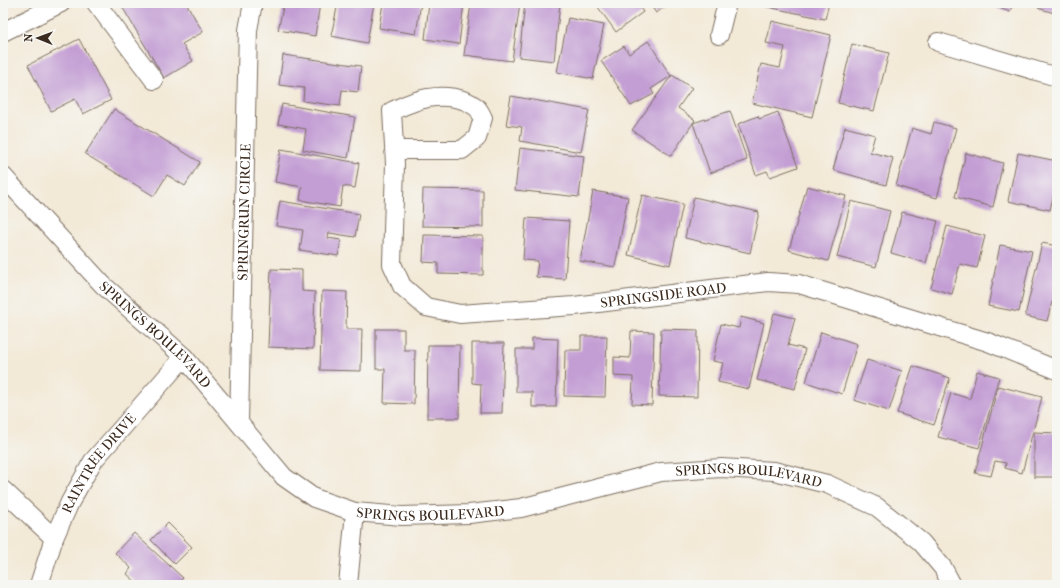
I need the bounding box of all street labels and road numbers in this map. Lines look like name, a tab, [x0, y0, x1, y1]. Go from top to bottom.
street label: SPRINGRUN CIRCLE	[234, 143, 254, 281]
street label: SPRINGS BOULEVARD	[96, 277, 215, 392]
street label: SPRINGSIDE ROAD	[599, 279, 728, 311]
street label: RAINTREE DRIVE	[58, 409, 140, 516]
street label: SPRINGS BOULEVARD	[675, 459, 824, 491]
street label: SPRINGS BOULEVARD	[356, 501, 505, 525]

